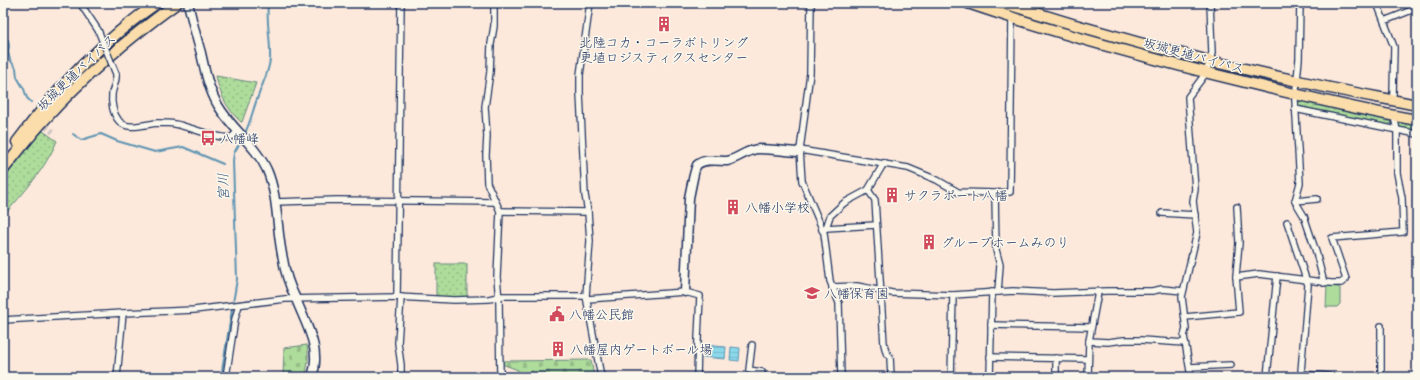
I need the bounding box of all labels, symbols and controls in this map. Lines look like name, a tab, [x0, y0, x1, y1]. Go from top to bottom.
building icon: 北陸コカ・コーラボトリング 更埴ロジスティクスセンター	[655, 15, 673, 33]
street label: 坂城更埴バイパス	[33, 30, 120, 115]
place label: 北陸コカ・コーラボトリング 更埴ロジスティクスセンター	[579, 34, 749, 67]
street label: 坂城更埴バイパス	[1141, 34, 1246, 78]
bus stop icon: 八幡峰	[199, 129, 217, 147]
place label: 八幡峰	[220, 130, 259, 148]
water label: 宮川	[214, 173, 234, 201]
building icon: サクラポート八幡	[883, 186, 901, 204]
place label: サクラポート八幡	[904, 187, 1007, 205]
building icon: 八幡小学校	[724, 198, 742, 216]
place label: 八幡小学校	[745, 199, 810, 217]
building icon: グループホームみのり	[920, 233, 938, 251]
place label: グループホームみのり	[941, 234, 1069, 252]
school or university icon: 八幡保育園	[803, 284, 821, 302]
place label: 八幡保育園	[824, 285, 889, 303]
public building icon: 八幡公民館	[548, 305, 566, 323]
place label: 八幡公民館	[569, 306, 634, 324]
building icon: 八幡屋内ゲートボール場	[549, 340, 567, 358]
place label: 八幡屋内ゲートボール場	[570, 341, 712, 359]

